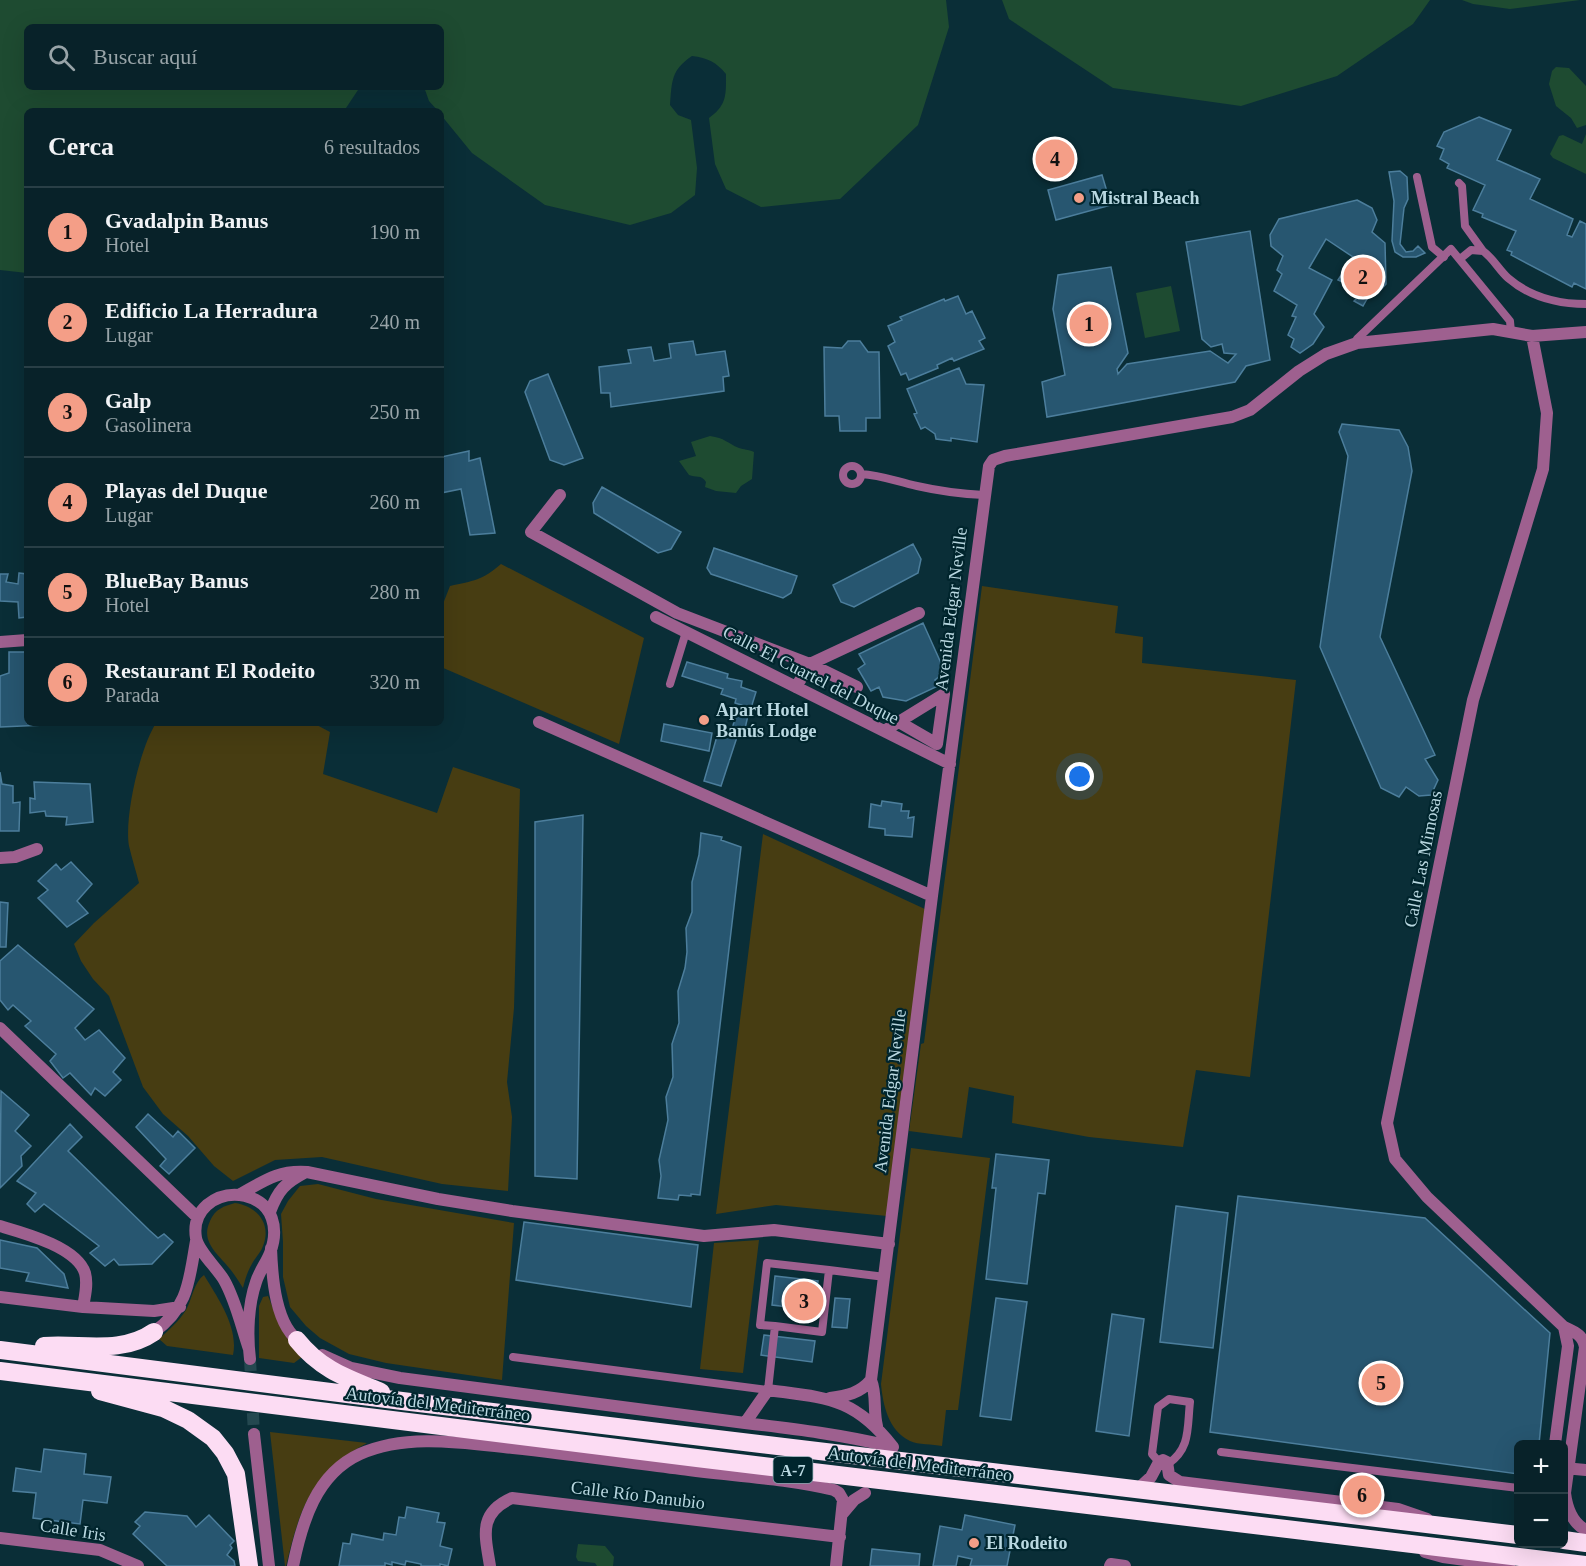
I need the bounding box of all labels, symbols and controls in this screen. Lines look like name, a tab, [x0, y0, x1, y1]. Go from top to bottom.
search box	[24, 24, 444, 90]
icon: search	[45, 41, 78, 74]
text: Buscar aquí	[93, 44, 197, 69]
text: Cerca	[48, 132, 114, 161]
text: 6 resultados	[324, 136, 420, 158]
pin: 4	[1036, 136, 1074, 182]
place label: Mistral Beach	[1091, 188, 1199, 208]
marker: Mistral Beach	[1072, 191, 1086, 205]
text: Gvadalpin Banus	[105, 208, 268, 233]
text: 1	[63, 221, 73, 243]
text: 190 m	[369, 221, 420, 243]
text: Hotel	[105, 234, 149, 256]
pin: 2	[1344, 254, 1382, 300]
text: Edificio La Herradura	[105, 298, 318, 323]
pin: 1	[1070, 302, 1108, 346]
text: 2	[63, 311, 73, 333]
text: 240 m	[369, 311, 420, 333]
text: Lugar	[105, 324, 153, 346]
text: Galp	[105, 388, 151, 413]
text: 3	[63, 401, 73, 423]
text: 250 m	[369, 401, 420, 423]
text: Gasolinera	[105, 414, 192, 436]
text: Playas del Duque	[105, 478, 268, 503]
text: 4	[63, 491, 73, 513]
text: 260 m	[369, 491, 420, 513]
text: Lugar	[105, 504, 153, 526]
street label: Avenida Edgar Neville	[931, 526, 971, 692]
text: BlueBay Banus	[105, 568, 249, 593]
text: 5	[63, 581, 73, 603]
text: 280 m	[369, 581, 420, 603]
text: Hotel	[105, 594, 149, 616]
street label: Calle El Cuartel del Duque	[720, 622, 902, 728]
text: Restaurant El Rodeito	[105, 658, 315, 683]
text: 6	[63, 671, 73, 693]
text: 320 m	[369, 671, 420, 693]
text: Parada	[105, 684, 159, 706]
place label: Apart Hotel Banús Lodge	[716, 700, 817, 741]
marker: Apart Hotel Banús Lodge	[697, 713, 711, 727]
your location	[1065, 762, 1094, 791]
street label: Calle Las Mimosas	[1400, 789, 1446, 929]
street label: Avenida Edgar Neville	[870, 1008, 910, 1174]
pin: 3	[784, 1278, 824, 1324]
pin: 5	[1362, 1360, 1400, 1406]
street label: Autovía del Mediterráneo	[345, 1383, 531, 1425]
map controls	[1514, 1440, 1568, 1548]
button: +	[1514, 1440, 1568, 1494]
street label: Autovía del Mediterráneo	[827, 1443, 1013, 1485]
road number: A-7	[774, 1457, 812, 1483]
pin: 6	[1342, 1472, 1382, 1518]
street label: Calle Río Danubio	[570, 1477, 706, 1513]
button: −	[1514, 1494, 1568, 1548]
street label: Calle Iris	[39, 1515, 107, 1545]
place label: El Rodeito	[986, 1533, 1068, 1553]
marker: El Rodeito	[967, 1536, 981, 1550]

